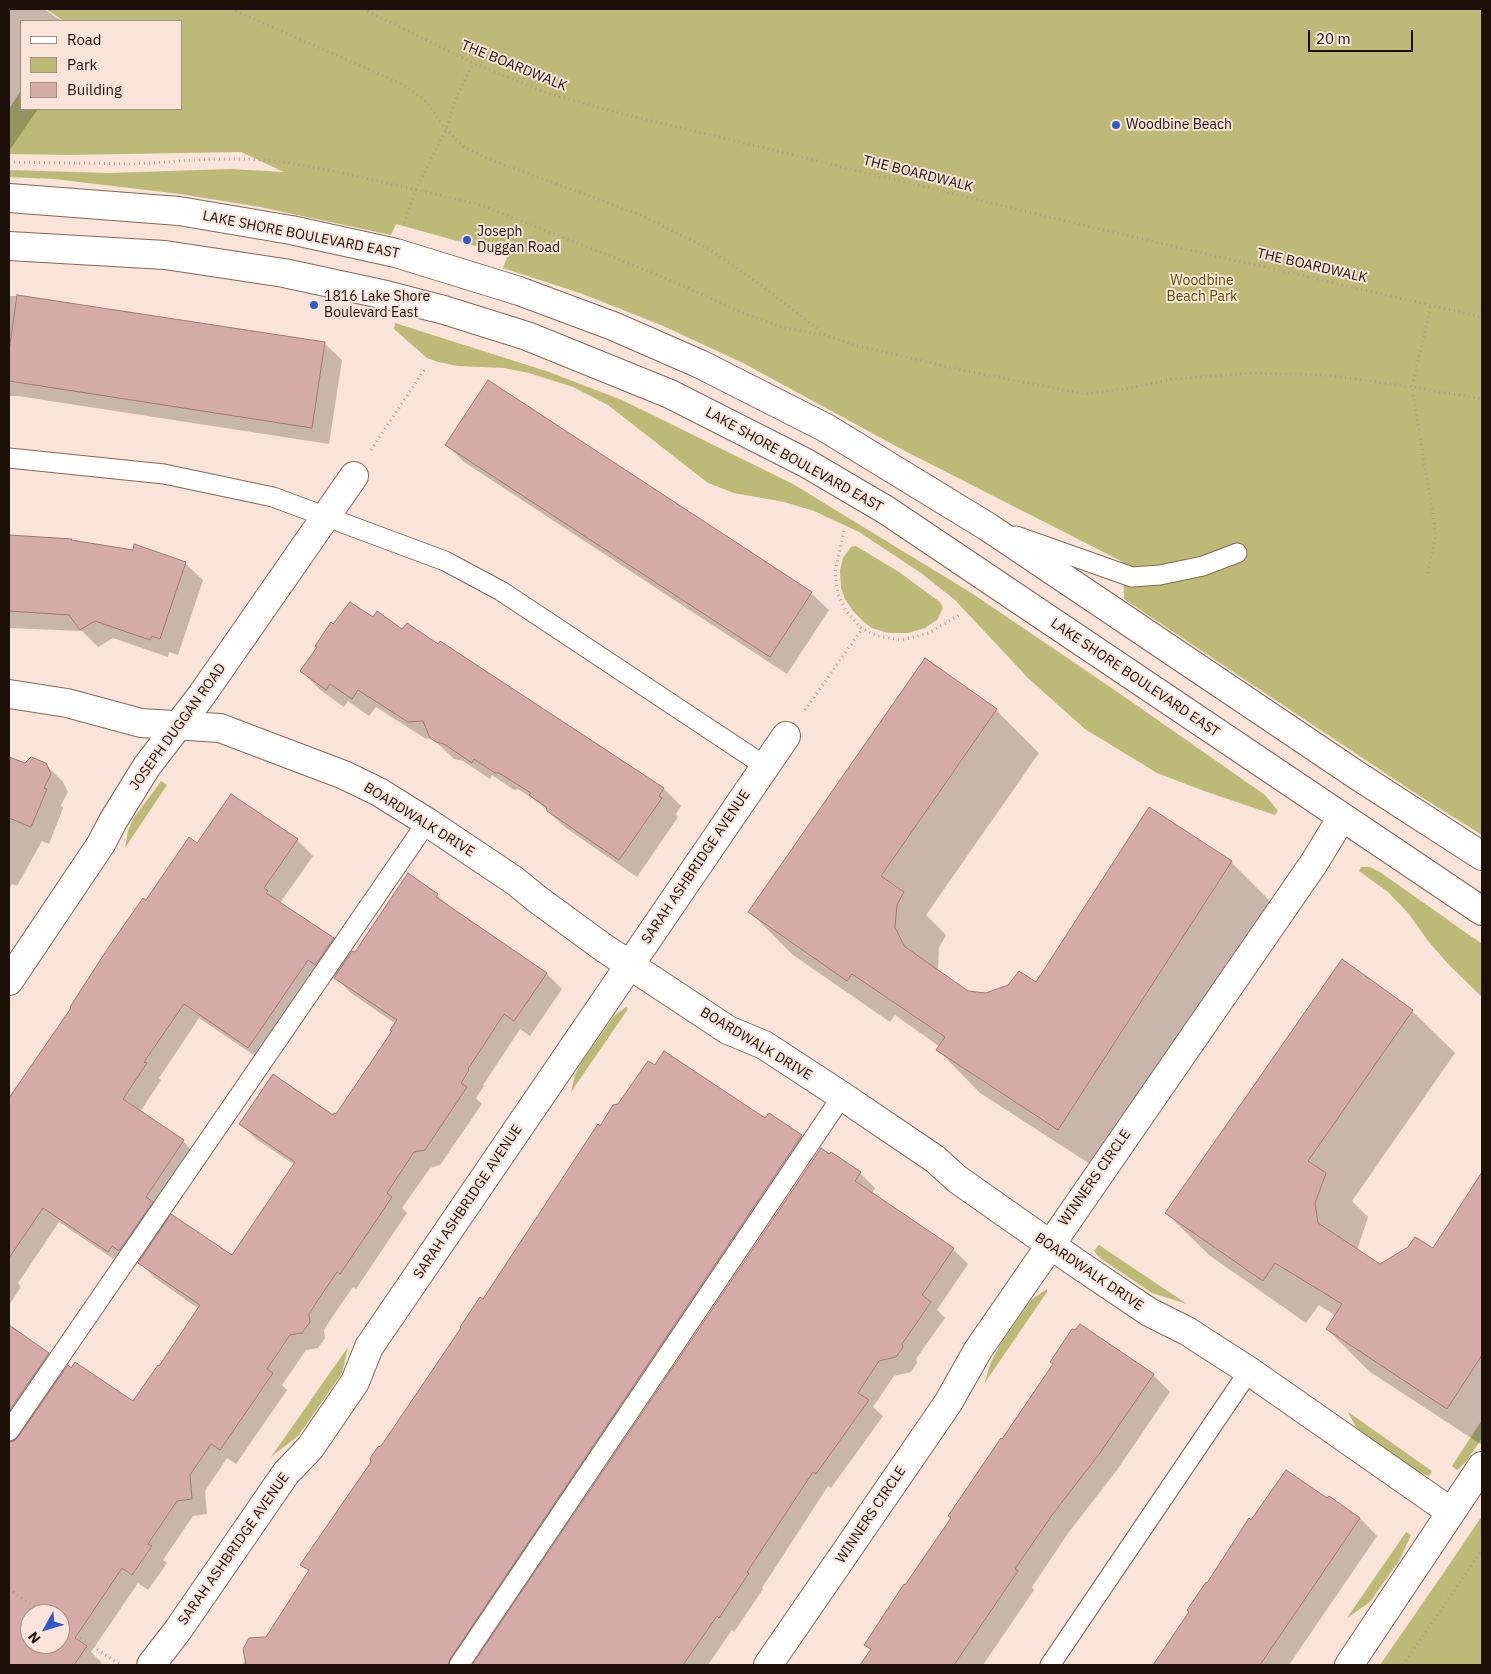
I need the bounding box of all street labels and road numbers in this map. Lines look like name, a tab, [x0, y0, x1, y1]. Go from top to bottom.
street label: THE BOARDWALK	[459, 37, 569, 95]
street label: THE BOARDWALK	[861, 152, 975, 196]
street label: LAKE SHORE BOULEVARD EAST	[201, 208, 401, 262]
street label: THE BOARDWALK	[1255, 245, 1369, 287]
street label: LAKE SHORE BOULEVARD EAST	[702, 404, 886, 516]
street label: LAKE SHORE BOULEVARD EAST	[1047, 615, 1223, 741]
street label: JOSEPH DUGGAN ROAD	[126, 660, 230, 794]
street label: BOARDWALK DRIVE	[361, 779, 477, 861]
street label: SARAH ASHBRIDGE AVENUE	[638, 787, 754, 947]
street label: BOARDWALK DRIVE	[697, 1004, 815, 1084]
street label: SARAH ASHBRIDGE AVENUE	[410, 1122, 526, 1282]
street label: WINNERS CIRCLE	[1056, 1127, 1134, 1229]
street label: BOARDWALK DRIVE	[1031, 1229, 1147, 1315]
street label: WINNERS CIRCLE	[832, 1463, 910, 1567]
street label: SARAH ASHBRIDGE AVENUE	[175, 1470, 293, 1628]

